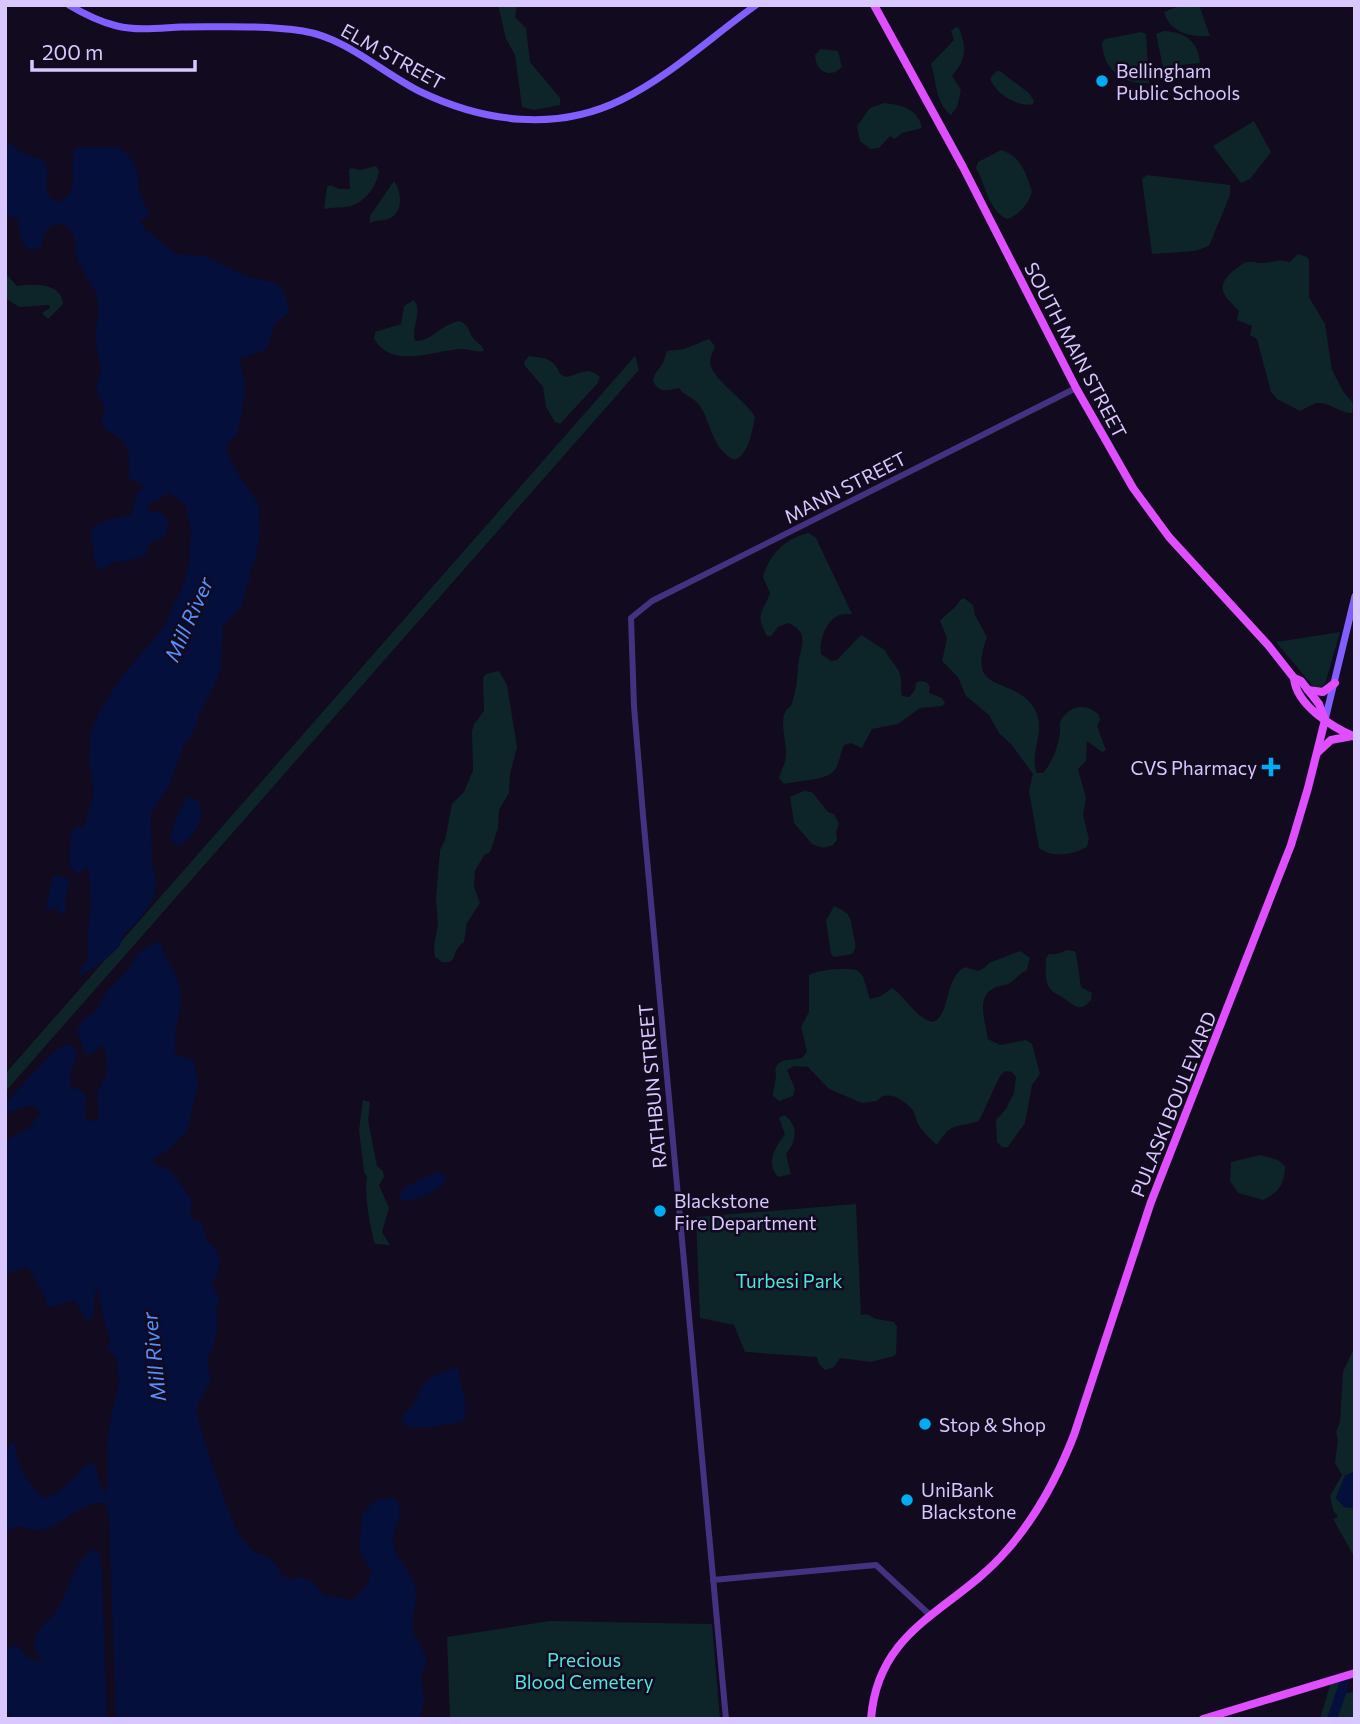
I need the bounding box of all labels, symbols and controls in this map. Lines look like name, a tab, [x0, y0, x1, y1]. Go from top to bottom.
street label: ELM STREET	[337, 18, 449, 94]
scale bar	[32, 28, 194, 72]
text: 200 m	[42, 39, 103, 64]
place label: Bellingham Public Schools	[1116, 59, 1240, 104]
marker: Bellingham Public Schools	[1094, 73, 1110, 89]
street label: SOUTH MAIN STREET	[1020, 258, 1132, 442]
street label: MANN STREET	[780, 446, 910, 528]
water label: Mill River	[158, 572, 218, 665]
place label: CVS Pharmacy	[1130, 756, 1257, 779]
marker: CVS Pharmacy	[1263, 759, 1279, 775]
street label: RATHBUN STREET	[633, 1003, 671, 1169]
street label: PULASKI BOULEVARD	[1125, 1008, 1221, 1200]
place label: Blackstone Fire Department	[674, 1189, 817, 1234]
marker: Blackstone Fire Department	[652, 1203, 668, 1219]
park label: Turbesi Park	[736, 1269, 842, 1292]
water label: Mill River	[136, 1310, 170, 1403]
place label: Stop & Shop	[939, 1413, 1046, 1436]
marker: Stop & Shop	[917, 1416, 933, 1432]
place label: UniBank Blackstone	[921, 1478, 1016, 1523]
marker: UniBank Blackstone	[899, 1492, 915, 1508]
park label: Precious Blood Cemetery	[514, 1648, 654, 1693]

